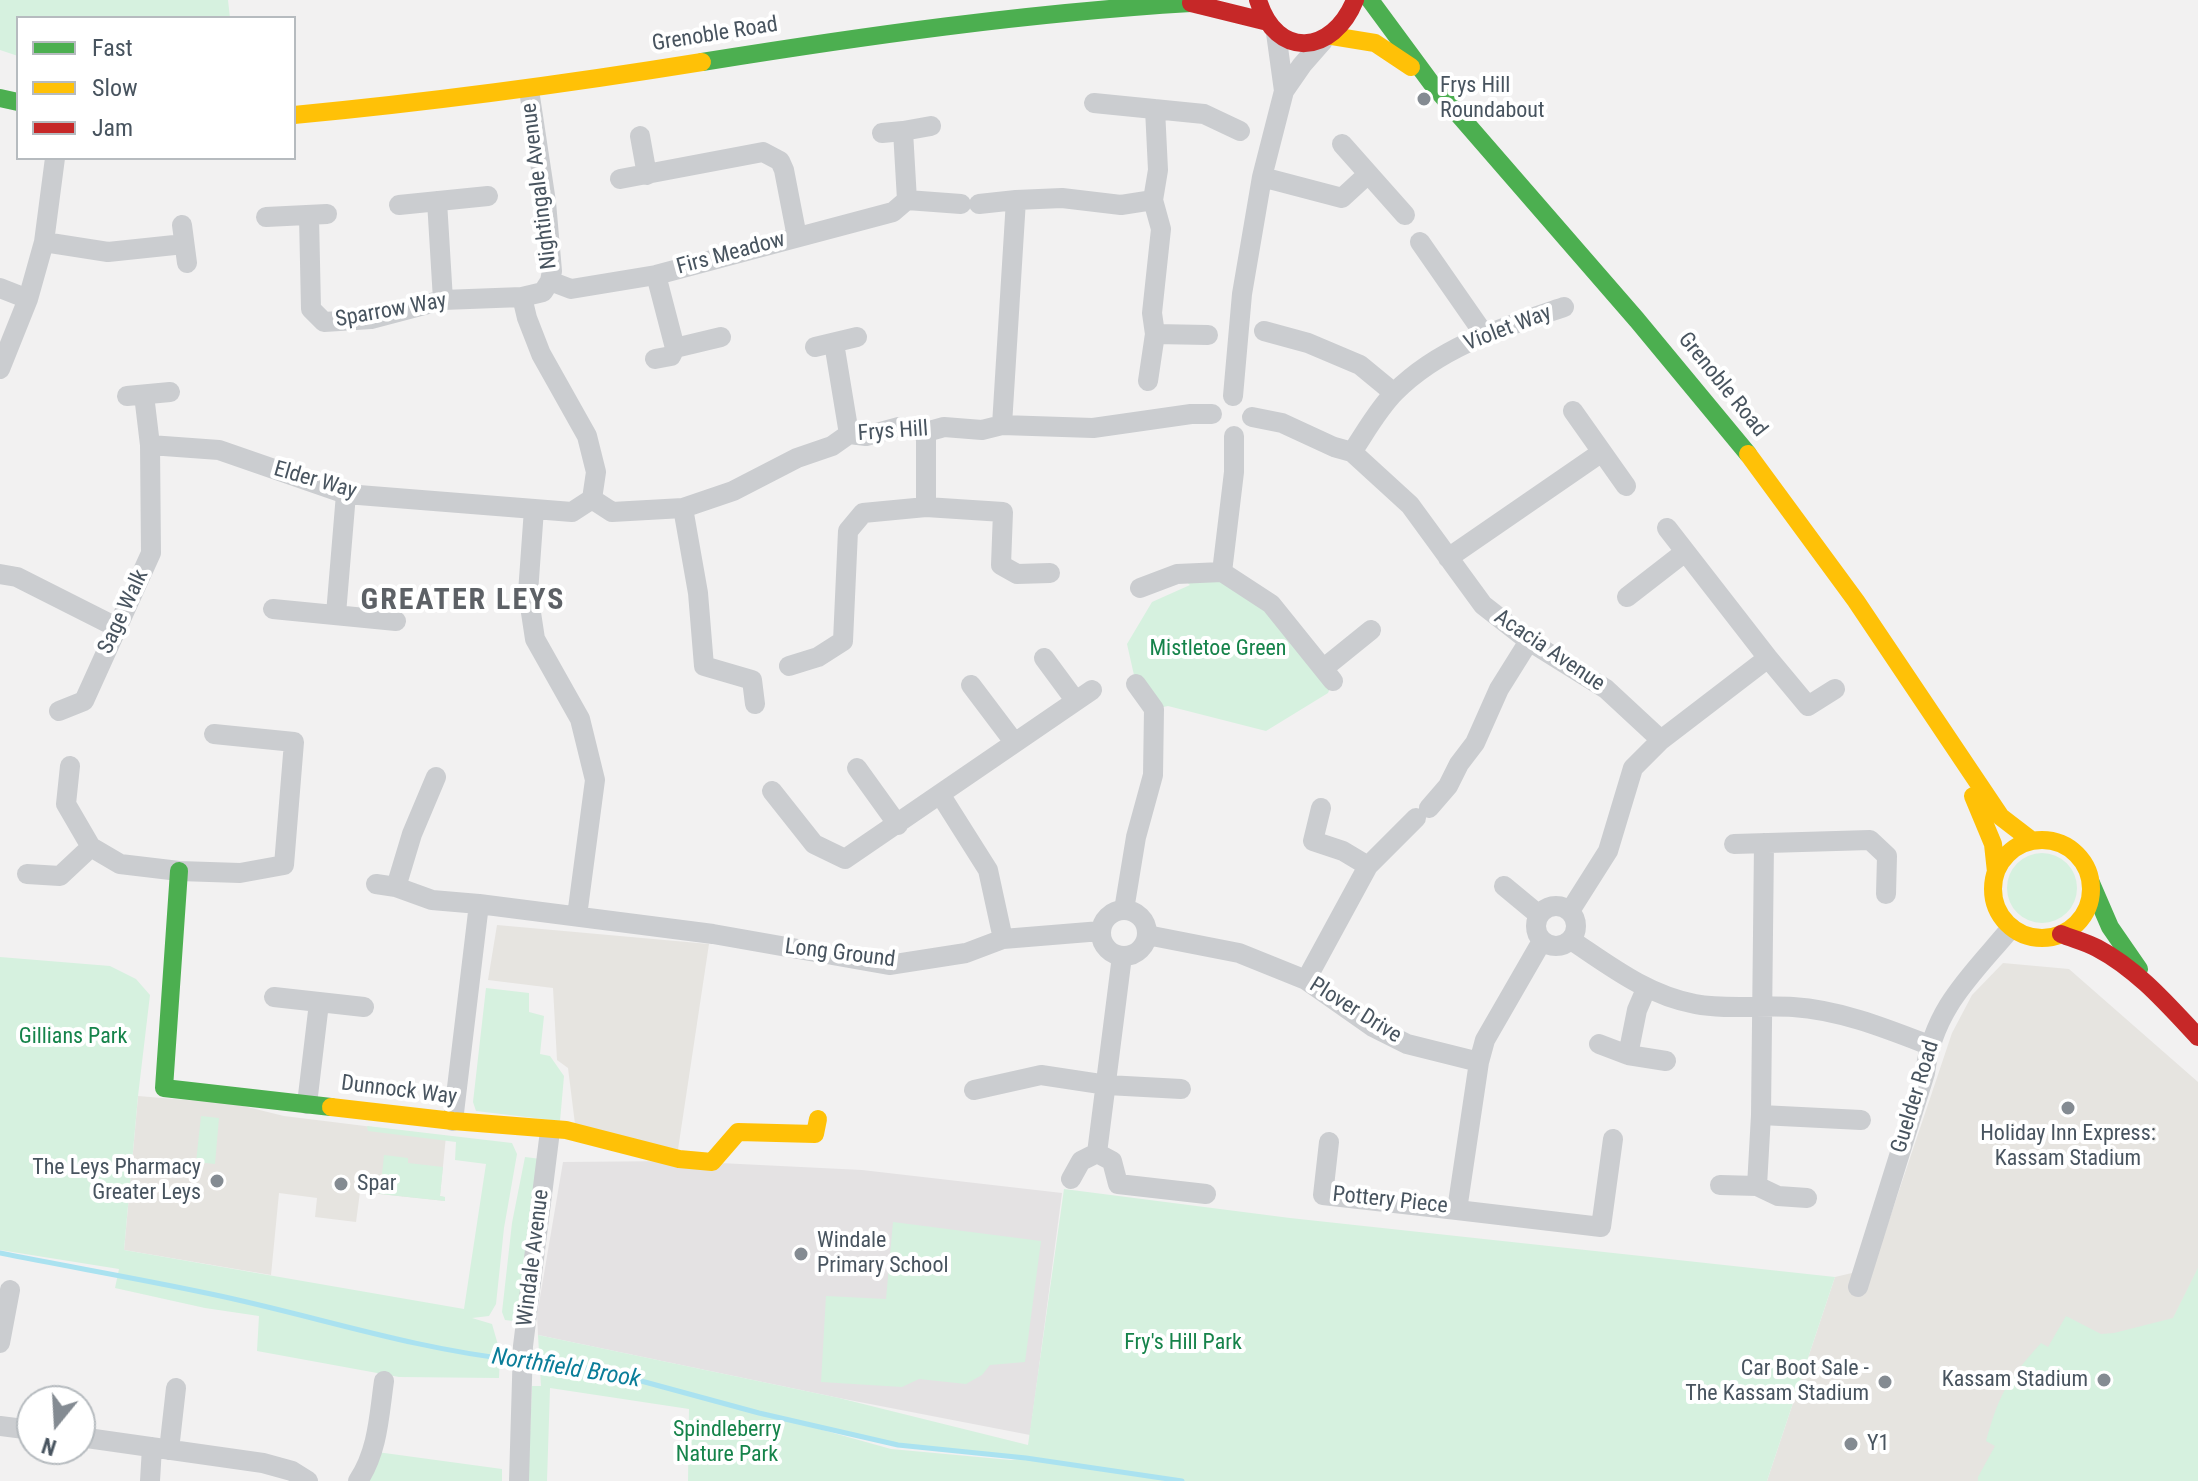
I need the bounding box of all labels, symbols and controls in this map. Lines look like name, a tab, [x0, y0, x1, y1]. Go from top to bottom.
street label: Grenoble Road	[650, 12, 780, 58]
legend	[16, 16, 296, 160]
text: Fast	[92, 34, 133, 62]
place label: Frys Hill Roundabout	[1440, 73, 1544, 124]
text: Slow	[92, 74, 138, 102]
marker: Frys Hill Roundabout	[1415, 90, 1433, 108]
street label: Nightingale Avenue	[517, 101, 563, 271]
text: Jam	[92, 114, 133, 142]
street label: Firs Meadow	[674, 227, 788, 281]
street label: Sparrow Way	[333, 288, 449, 334]
street label: Violet Way	[1461, 300, 1555, 358]
street label: Grenoble Road	[1672, 327, 1772, 443]
street label: Frys Hill	[857, 416, 929, 448]
street label: Elder Way	[271, 457, 359, 505]
street label: Sage Walk	[93, 566, 155, 658]
district label: GREATER LEYS	[361, 583, 565, 619]
street label: Acacia Avenue	[1489, 604, 1609, 698]
park label: Mistletoe Green	[1149, 636, 1287, 662]
street label: Long Ground	[783, 934, 897, 974]
street label: Plover Drive	[1304, 972, 1406, 1050]
park label: Gillians Park	[19, 1024, 127, 1050]
street label: Guelder Road	[1886, 1038, 1946, 1156]
street label: Dunnock Way	[340, 1071, 458, 1111]
marker: Holiday Inn Express: Kassam Stadium	[2059, 1099, 2077, 1117]
place label: Holiday Inn Express: Kassam Stadium	[1980, 1121, 2156, 1172]
place label: The Leys Pharmacy Greater Leys	[32, 1155, 201, 1206]
place label: Spar	[357, 1171, 396, 1197]
marker: The Leys Pharmacy Greater Leys	[208, 1172, 226, 1190]
marker: Spar	[332, 1175, 350, 1193]
street label: Pottery Piece	[1331, 1182, 1449, 1220]
street label: Windale Avenue	[513, 1188, 555, 1328]
place label: Windale Primary School	[817, 1228, 948, 1280]
marker: Windale Primary School	[792, 1245, 810, 1263]
park label: Fry's Hill Park	[1124, 1330, 1242, 1356]
water label: Northfield Brook	[490, 1343, 642, 1395]
place label: Car Boot Sale - The Kassam Stadium	[1685, 1356, 1869, 1408]
place label: Kassam Stadium	[1942, 1367, 2088, 1393]
marker: Kassam Stadium	[2095, 1371, 2113, 1389]
marker: Car Boot Sale - The Kassam Stadium	[1876, 1373, 1894, 1391]
north arrow	[16, 1385, 96, 1465]
park label: Spindleberry Nature Park	[673, 1417, 781, 1468]
place label: Y1	[1867, 1431, 1889, 1457]
text: N	[39, 1432, 59, 1460]
marker: Y1	[1842, 1435, 1860, 1453]

